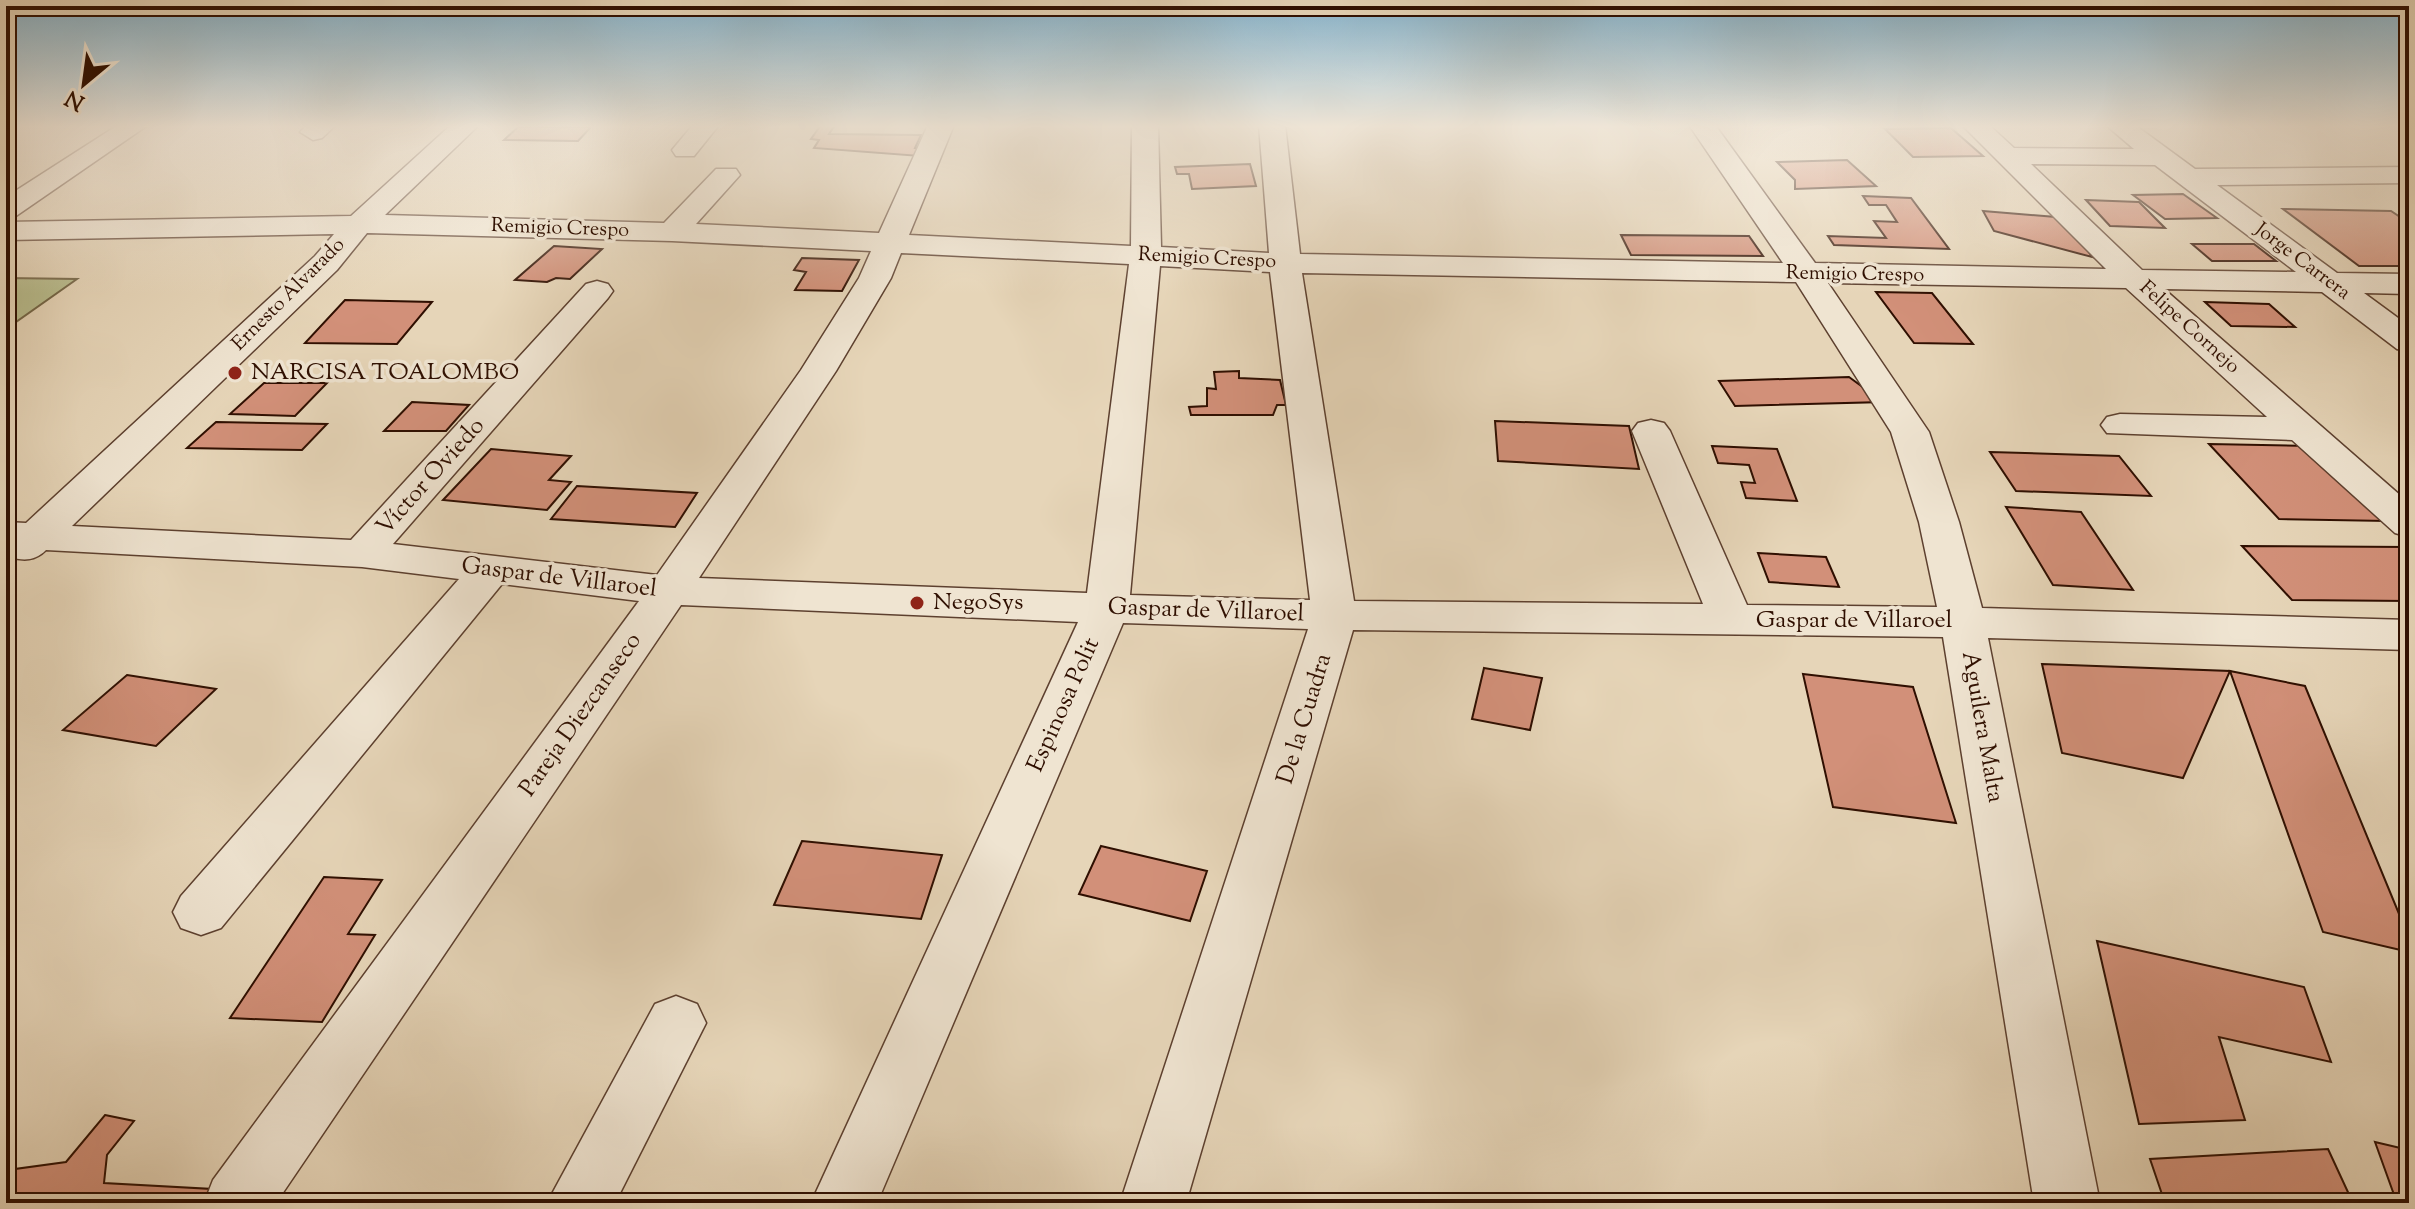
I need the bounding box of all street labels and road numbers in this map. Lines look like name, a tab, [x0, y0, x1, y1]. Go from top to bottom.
street label: Remigio Crespo	[490, 212, 630, 246]
street label: Jorge Carrera	[2247, 216, 2356, 308]
street label: Ernesto Alvarado	[226, 232, 352, 358]
street label: Remigio Crespo	[1137, 241, 1277, 277]
street label: Remigio Crespo	[1786, 259, 1924, 291]
street label: Felipe Cornejo	[2132, 275, 2246, 381]
street label: Víctor Oviedo	[369, 411, 493, 543]
street label: Gaspar de Villaroel	[459, 549, 659, 607]
street label: Gaspar de Villaroel	[1107, 591, 1305, 631]
street label: Gaspar de Villaroel	[1756, 604, 1953, 638]
street label: Pareja Diezcanseco	[512, 626, 650, 804]
street label: Espinosa Polit	[1019, 632, 1109, 778]
street label: De la Cuadra	[1269, 649, 1341, 789]
street label: Aguilera Malta	[1952, 649, 2012, 805]

